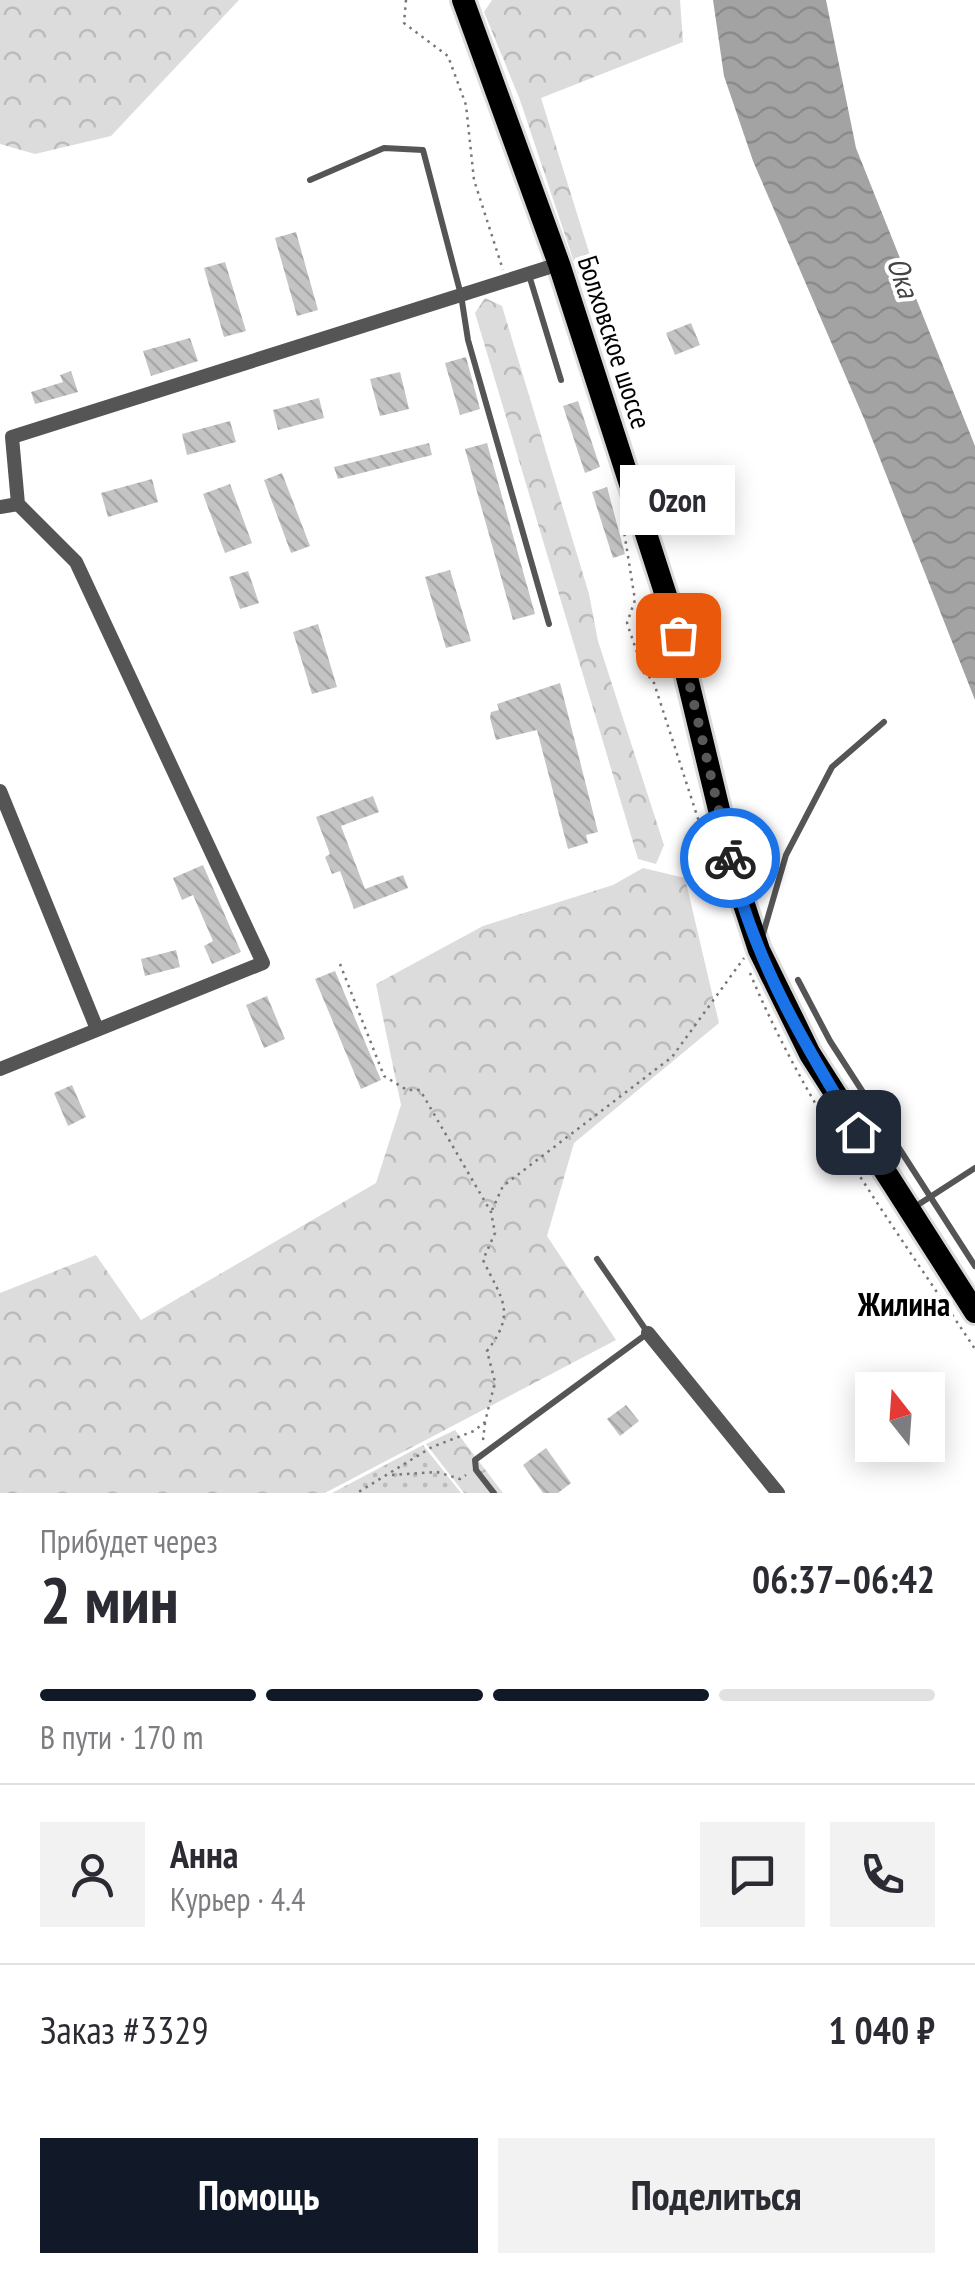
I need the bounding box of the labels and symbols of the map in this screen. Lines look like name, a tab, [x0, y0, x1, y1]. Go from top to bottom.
street label: Болховское шоссе	[570, 251, 660, 433]
water label: Ока	[879, 252, 930, 304]
callout: Ozon	[620, 465, 736, 535]
pin	[636, 593, 721, 678]
courier	[680, 808, 780, 908]
pin	[816, 1090, 901, 1175]
district label: Жилина	[857, 1283, 950, 1325]
north arrow	[855, 1372, 945, 1462]

